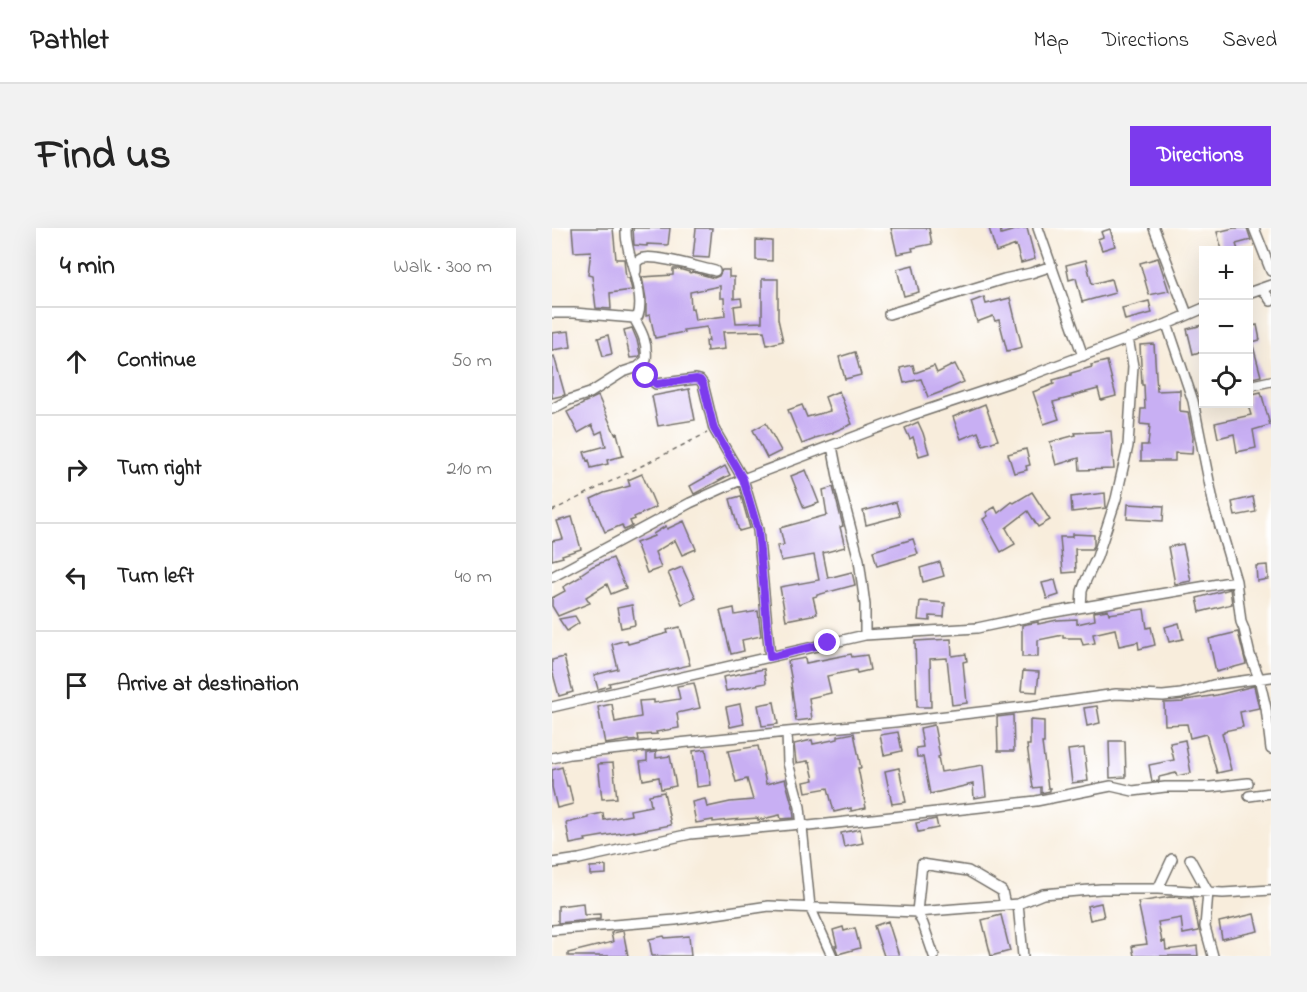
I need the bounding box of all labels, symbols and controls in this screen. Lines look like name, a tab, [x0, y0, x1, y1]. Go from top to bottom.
text: Pathlet	[30, 21, 109, 62]
text: Map	[1033, 26, 1069, 56]
text: Directions	[1102, 26, 1189, 56]
text: Saved	[1222, 26, 1277, 56]
text: Find us	[36, 126, 171, 187]
button: Directions	[1130, 126, 1271, 186]
map controls	[1199, 246, 1253, 408]
button: +	[1199, 246, 1253, 300]
text: 4 min	[60, 248, 115, 286]
text: Walk · 300 m	[393, 253, 492, 282]
button: −	[1199, 300, 1253, 354]
icon: ahead	[60, 345, 93, 378]
text: Continue	[117, 345, 196, 377]
text: 50 m	[451, 347, 492, 376]
button: locate	[1199, 354, 1253, 408]
route start	[632, 362, 658, 388]
icon: right	[60, 453, 93, 486]
text: Turn right	[117, 453, 202, 485]
text: 210 m	[447, 455, 492, 484]
icon: left	[60, 561, 93, 594]
text: Turn left	[117, 561, 194, 593]
text: 40 m	[455, 563, 492, 592]
route end	[814, 629, 840, 655]
icon: arrive	[60, 669, 93, 702]
text: Arrive at destination	[117, 669, 299, 701]

